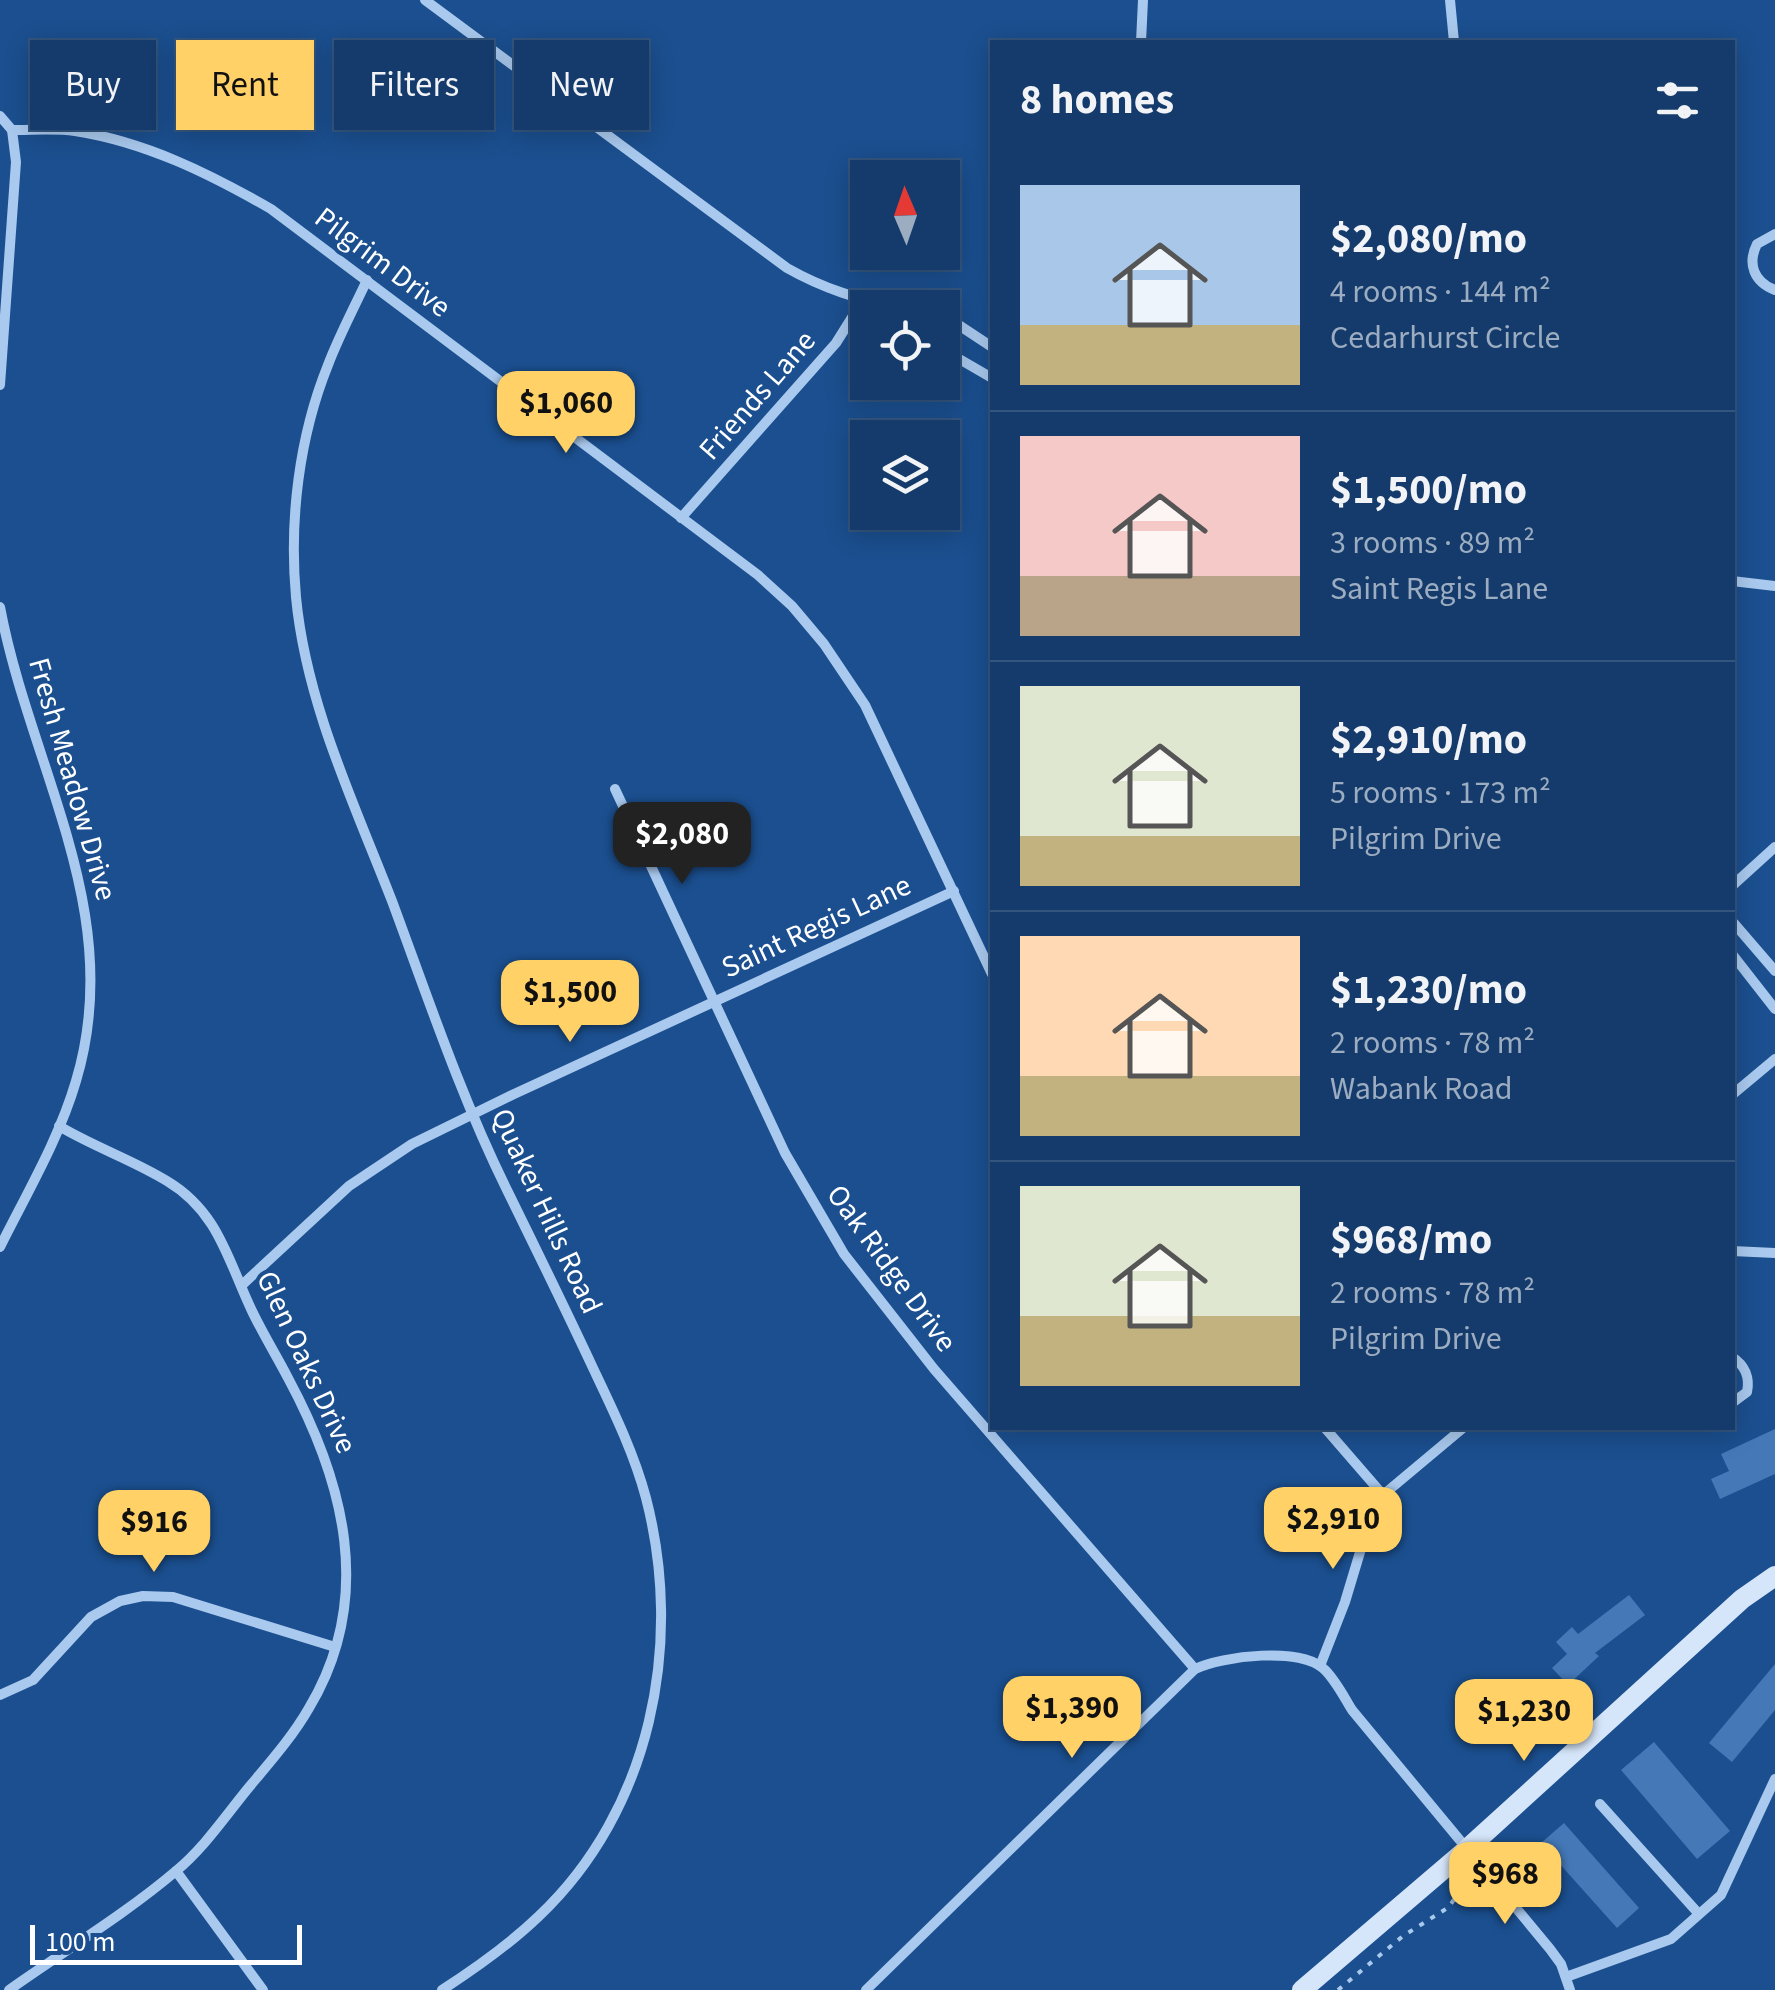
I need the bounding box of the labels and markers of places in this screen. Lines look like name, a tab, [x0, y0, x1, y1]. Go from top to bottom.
pin: $1,060	[485, 371, 647, 456]
pin: $2,080	[601, 802, 763, 887]
pin: $1,500	[489, 960, 651, 1045]
pin: $2,910	[1252, 1487, 1414, 1572]
pin: $916	[95, 1490, 213, 1575]
pin: $1,390	[991, 1676, 1153, 1761]
pin: $1,230	[1443, 1679, 1605, 1764]
pin: $968	[1446, 1842, 1564, 1927]

